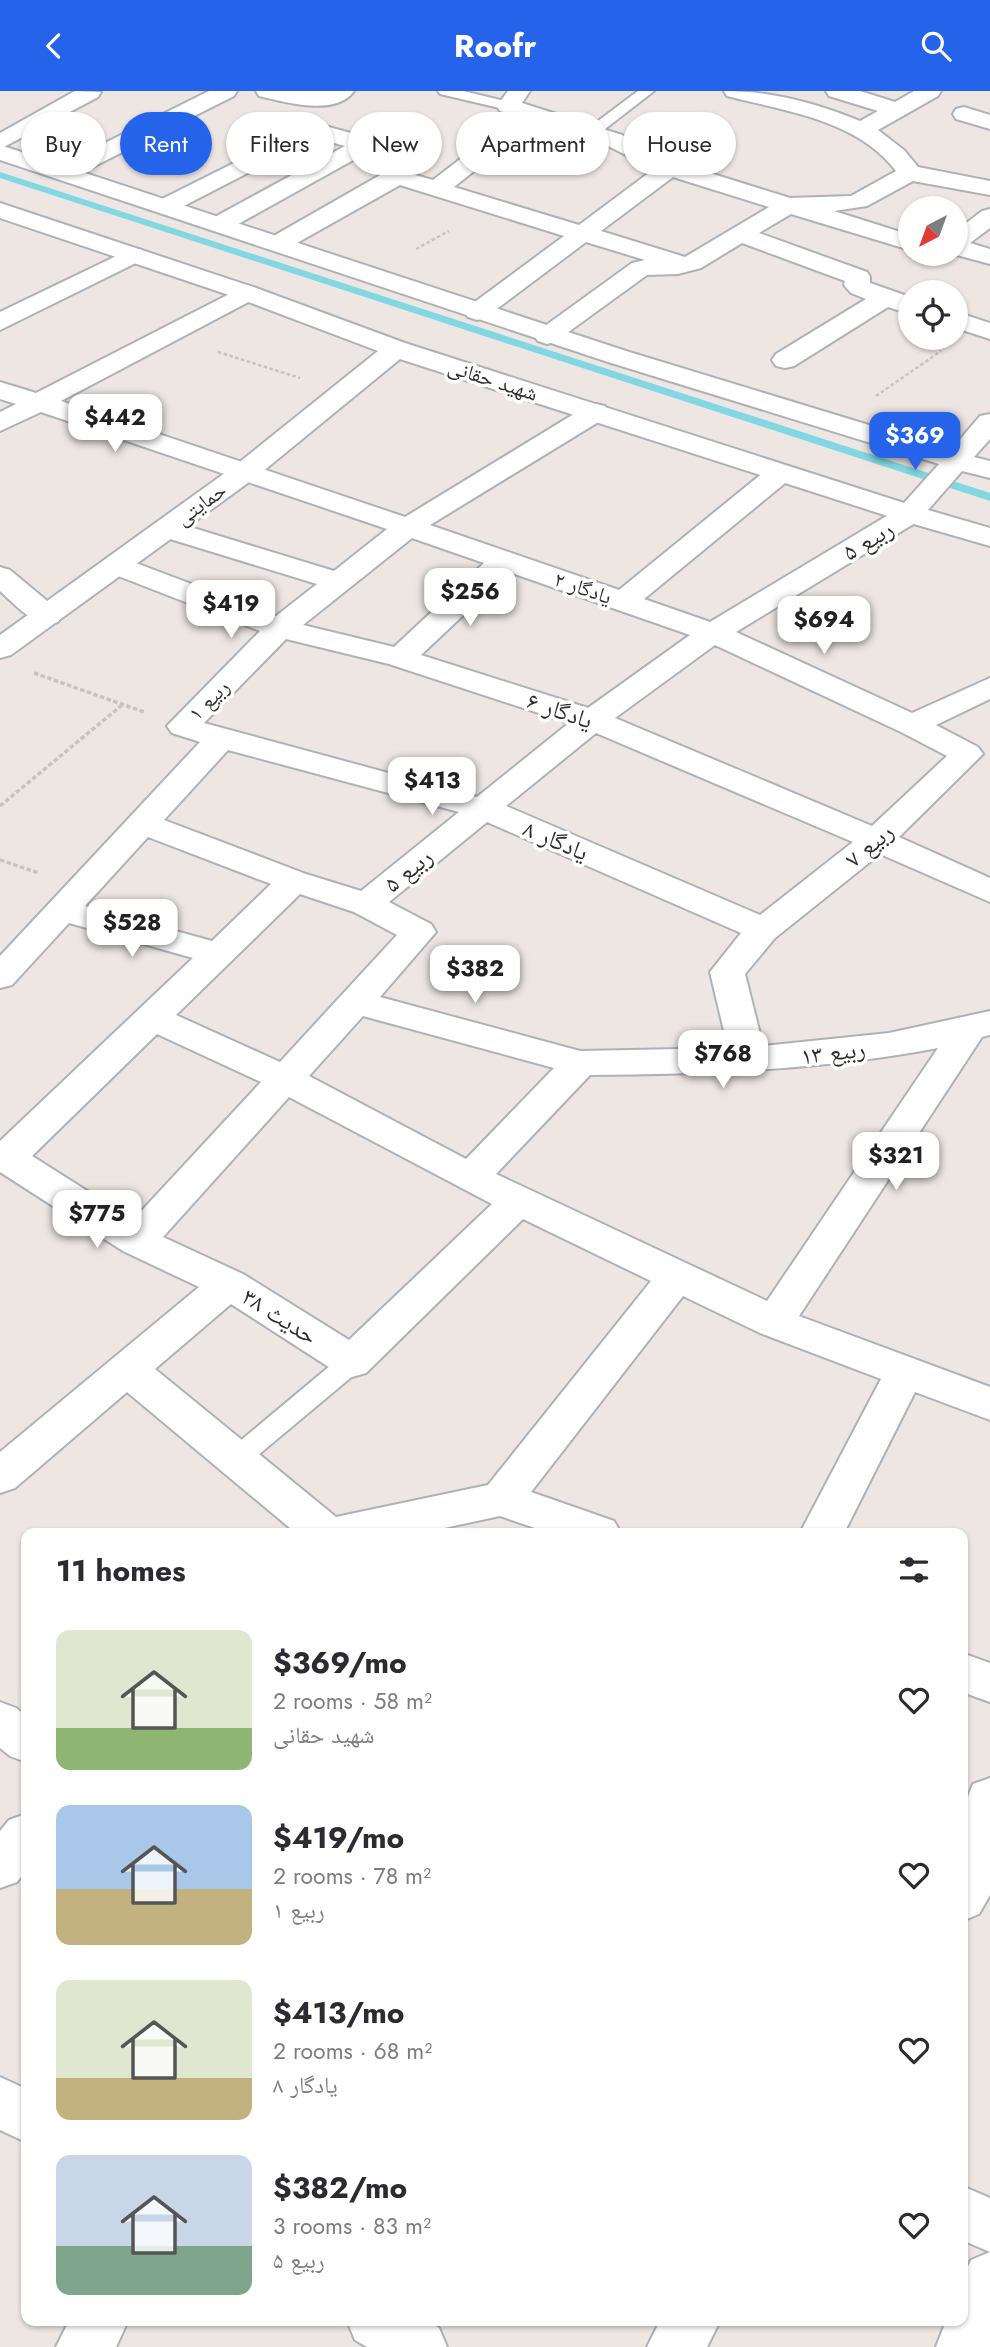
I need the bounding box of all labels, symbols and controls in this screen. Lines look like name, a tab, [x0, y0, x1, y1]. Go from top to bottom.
text: Roofr	[454, 23, 536, 69]
icon: back	[35, 27, 73, 65]
icon: search	[917, 27, 955, 65]
chip: Buy	[21, 112, 106, 175]
chip: Rent	[120, 112, 212, 175]
chip: Filters	[226, 112, 334, 175]
chip: New	[348, 112, 442, 175]
chip: Apartment	[456, 112, 609, 175]
chip: House	[623, 112, 736, 175]
north arrow	[898, 196, 968, 266]
map controls	[898, 196, 968, 350]
button: locate	[898, 280, 968, 350]
street label: شهید حقانی	[444, 351, 542, 409]
pin: $442	[74, 395, 156, 454]
text: $442	[84, 400, 146, 434]
pin: $369	[874, 413, 956, 472]
text: $369	[885, 418, 945, 452]
street label: حمایتی	[169, 475, 233, 533]
street label: ربیع ۵	[836, 511, 900, 569]
street label: یادگار ۲	[550, 564, 616, 612]
pin: $256	[429, 568, 511, 628]
text: $256	[440, 574, 500, 608]
pin: $419	[190, 581, 272, 640]
text: $419	[202, 586, 260, 620]
pin: $694	[783, 596, 865, 656]
text: $694	[793, 602, 855, 636]
street label: ربیع ۱	[182, 673, 236, 727]
street label: یادگار ۶	[522, 682, 598, 738]
pin: $413	[391, 757, 473, 817]
text: $413	[404, 763, 460, 797]
street label: یادگار ۸	[518, 811, 594, 869]
street label: ربیع ۷	[837, 814, 901, 876]
street label: ربیع ۵	[376, 839, 440, 901]
pin: $528	[91, 899, 173, 959]
text: $528	[103, 905, 161, 939]
pin: $382	[434, 946, 516, 1005]
text: $382	[446, 951, 504, 985]
pin: $768	[682, 1031, 764, 1090]
street label: ربیع ۱۳	[799, 1031, 867, 1073]
text: $768	[694, 1036, 752, 1070]
pin: $321	[855, 1133, 937, 1192]
text: $321	[868, 1138, 924, 1172]
pin: $775	[56, 1191, 138, 1250]
text: $775	[69, 1196, 125, 1230]
street label: حدیث ۳۸	[235, 1279, 325, 1353]
text: 11 homes	[56, 1549, 186, 1592]
icon: filters	[895, 1551, 933, 1589]
text: $369/mo	[273, 1641, 407, 1684]
icon: home	[112, 1658, 196, 1742]
icon: heart	[895, 1681, 933, 1719]
text: 2 rooms · 58 m²	[273, 1684, 432, 1718]
text: شهید حقانی	[273, 1718, 374, 1752]
text: $419/mo	[273, 1816, 404, 1859]
icon: home	[112, 1833, 196, 1917]
icon: heart	[895, 1856, 933, 1894]
text: 2 rooms · 78 m²	[273, 1859, 431, 1893]
text: ربیع ۱	[273, 1893, 325, 1927]
text: $413/mo	[273, 1991, 405, 2034]
icon: home	[112, 2008, 196, 2092]
icon: heart	[895, 2031, 933, 2069]
text: 2 rooms · 68 m²	[273, 2034, 432, 2068]
text: یادگار ۸	[273, 2068, 338, 2102]
text: $382/mo	[273, 2166, 407, 2209]
icon: home	[112, 2183, 196, 2267]
icon: heart	[895, 2206, 933, 2244]
text: 3 rooms · 83 m²	[273, 2209, 431, 2243]
text: ربیع ۵	[273, 2243, 325, 2277]

